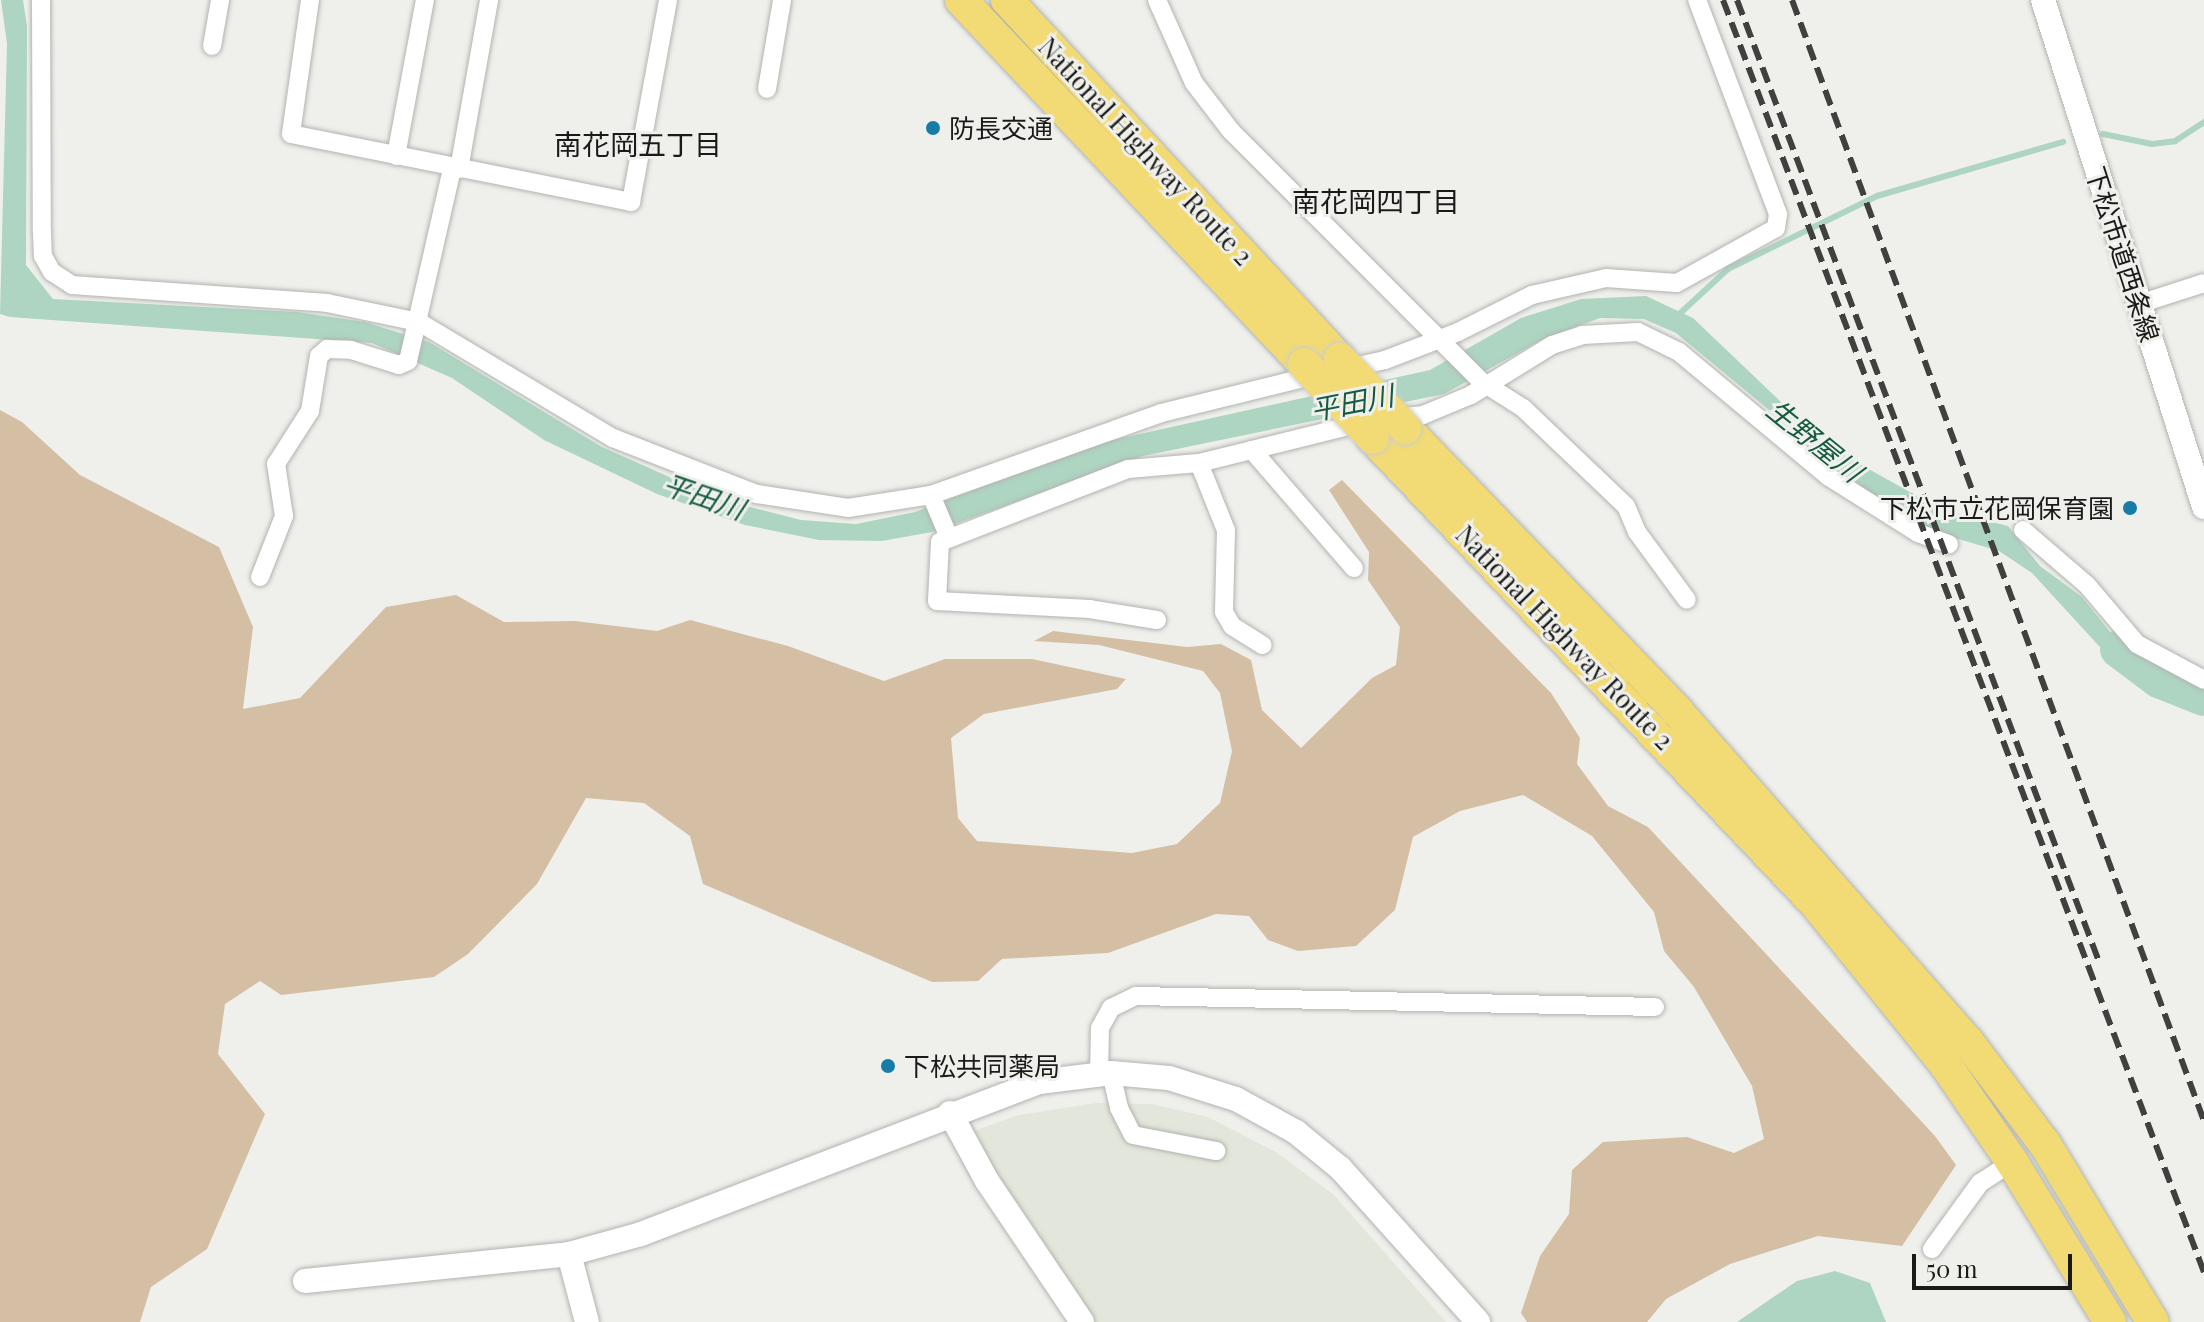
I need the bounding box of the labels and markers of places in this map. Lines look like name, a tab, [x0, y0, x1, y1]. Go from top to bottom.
place label: 防長交通	[949, 112, 1053, 144]
marker: 防長交通	[924, 119, 942, 137]
place label: 下松市立花岡保育園	[1880, 492, 2114, 524]
marker: 下松市立花岡保育園	[2121, 499, 2139, 517]
place label: 下松共同薬局	[904, 1050, 1060, 1082]
marker: 下松共同薬局	[879, 1057, 897, 1075]

